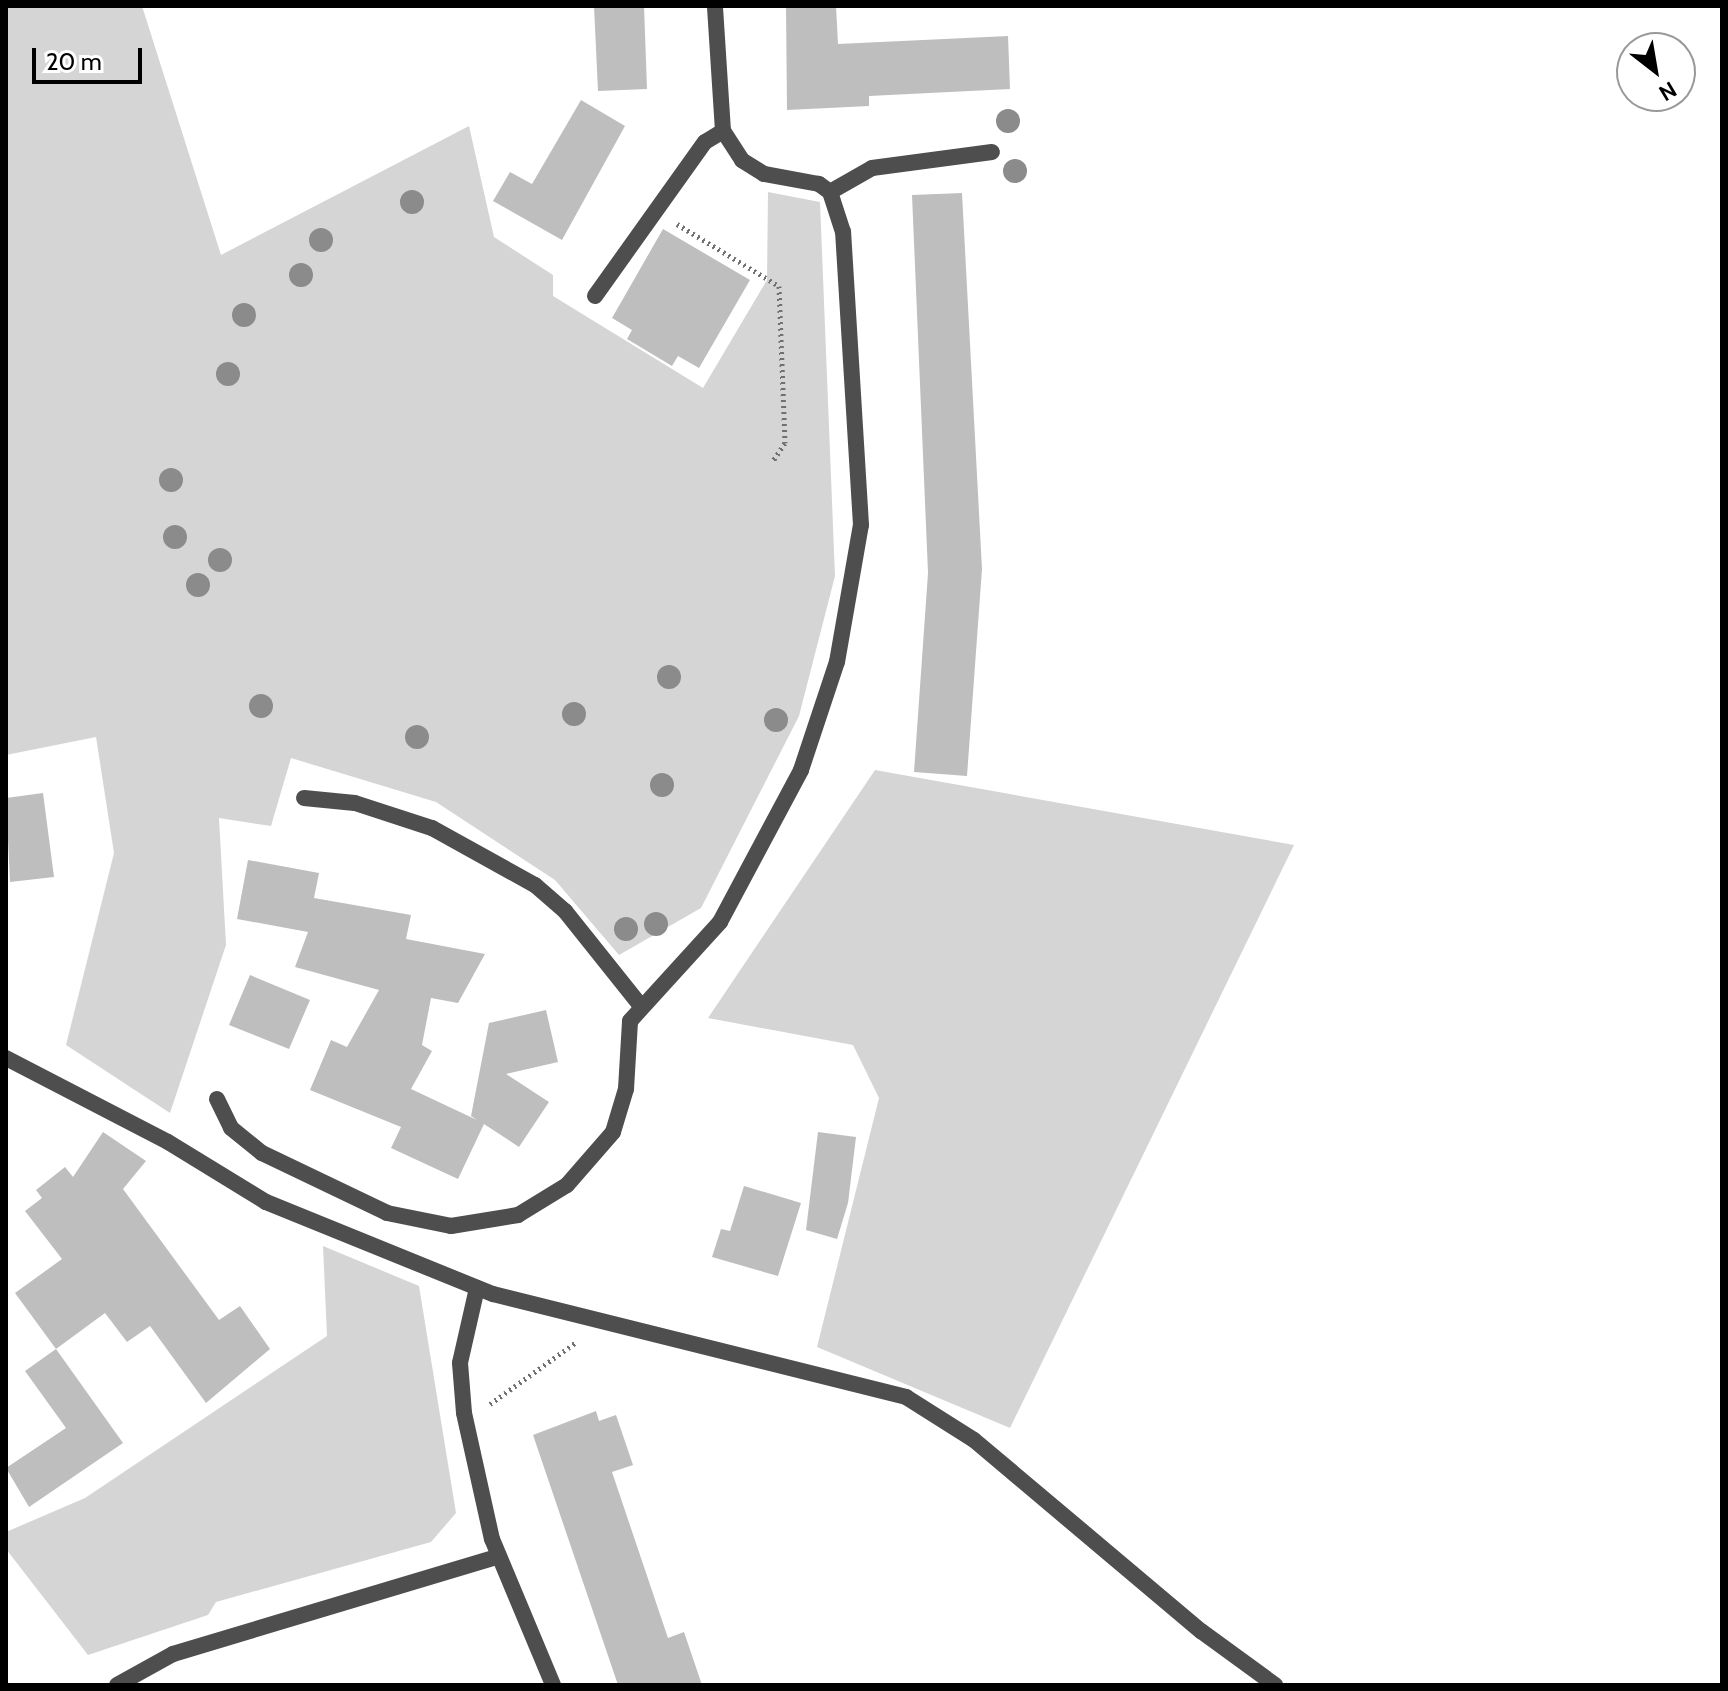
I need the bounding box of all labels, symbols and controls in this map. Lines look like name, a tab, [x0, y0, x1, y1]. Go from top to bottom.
scale bar	[36, 32, 146, 82]
north arrow	[1616, 32, 1696, 112]
text: 20 m	[46, 47, 102, 76]
text: N	[1654, 76, 1681, 107]

